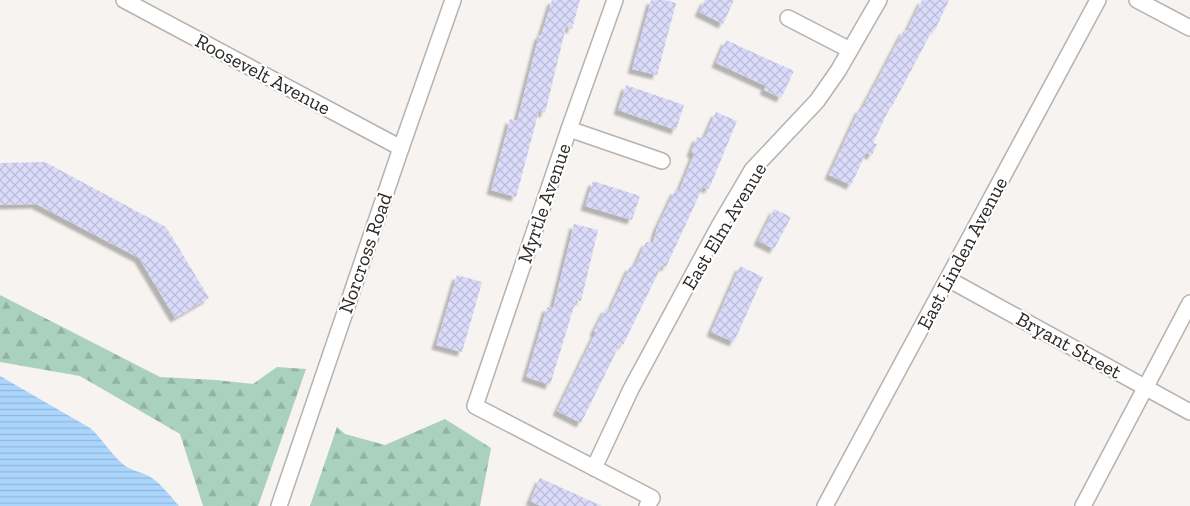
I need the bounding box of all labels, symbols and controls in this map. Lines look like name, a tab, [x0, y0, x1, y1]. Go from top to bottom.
street label: Roosevelt Avenue	[191, 28, 335, 120]
street label: Myrtle Avenue	[512, 140, 576, 266]
street label: East Elm Avenue	[677, 158, 771, 294]
street label: East Linden Avenue	[912, 173, 1012, 333]
street label: Norcross Road	[333, 190, 397, 316]
street label: Bryant Street	[1012, 306, 1126, 384]

